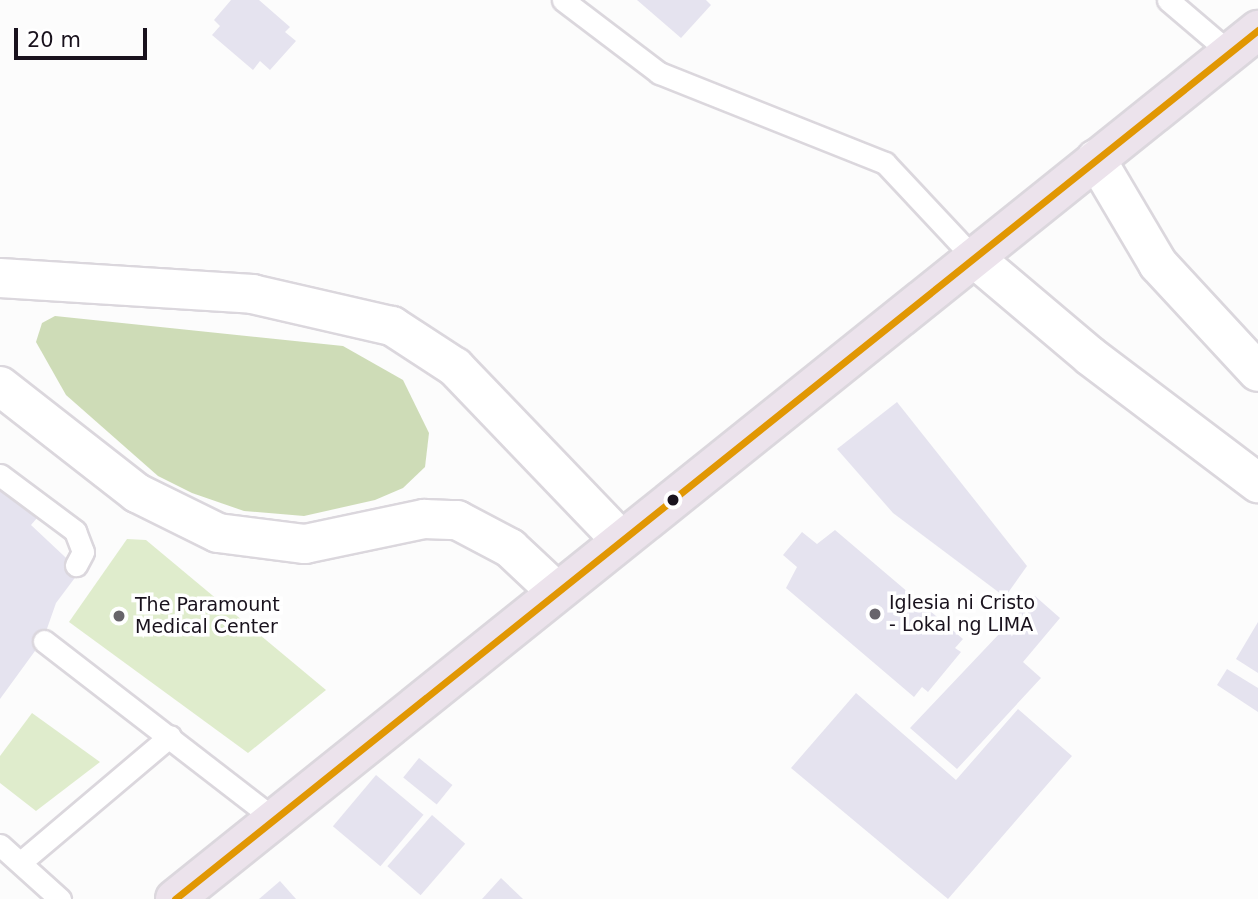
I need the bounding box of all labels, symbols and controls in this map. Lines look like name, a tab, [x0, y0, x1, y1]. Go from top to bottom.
scale bar	[18, 14, 150, 58]
text: 20 m	[27, 28, 81, 52]
unlabelled marker	[666, 493, 680, 507]
place label: Iglesia ni Cristo - Lokal ng LIMA	[889, 592, 1035, 636]
place label: The Paramount Medical Center	[135, 594, 280, 638]
marker: The Paramount Medical Center	[109, 606, 129, 626]
marker: Iglesia ni Cristo - Lokal ng LIMA	[867, 606, 883, 622]

